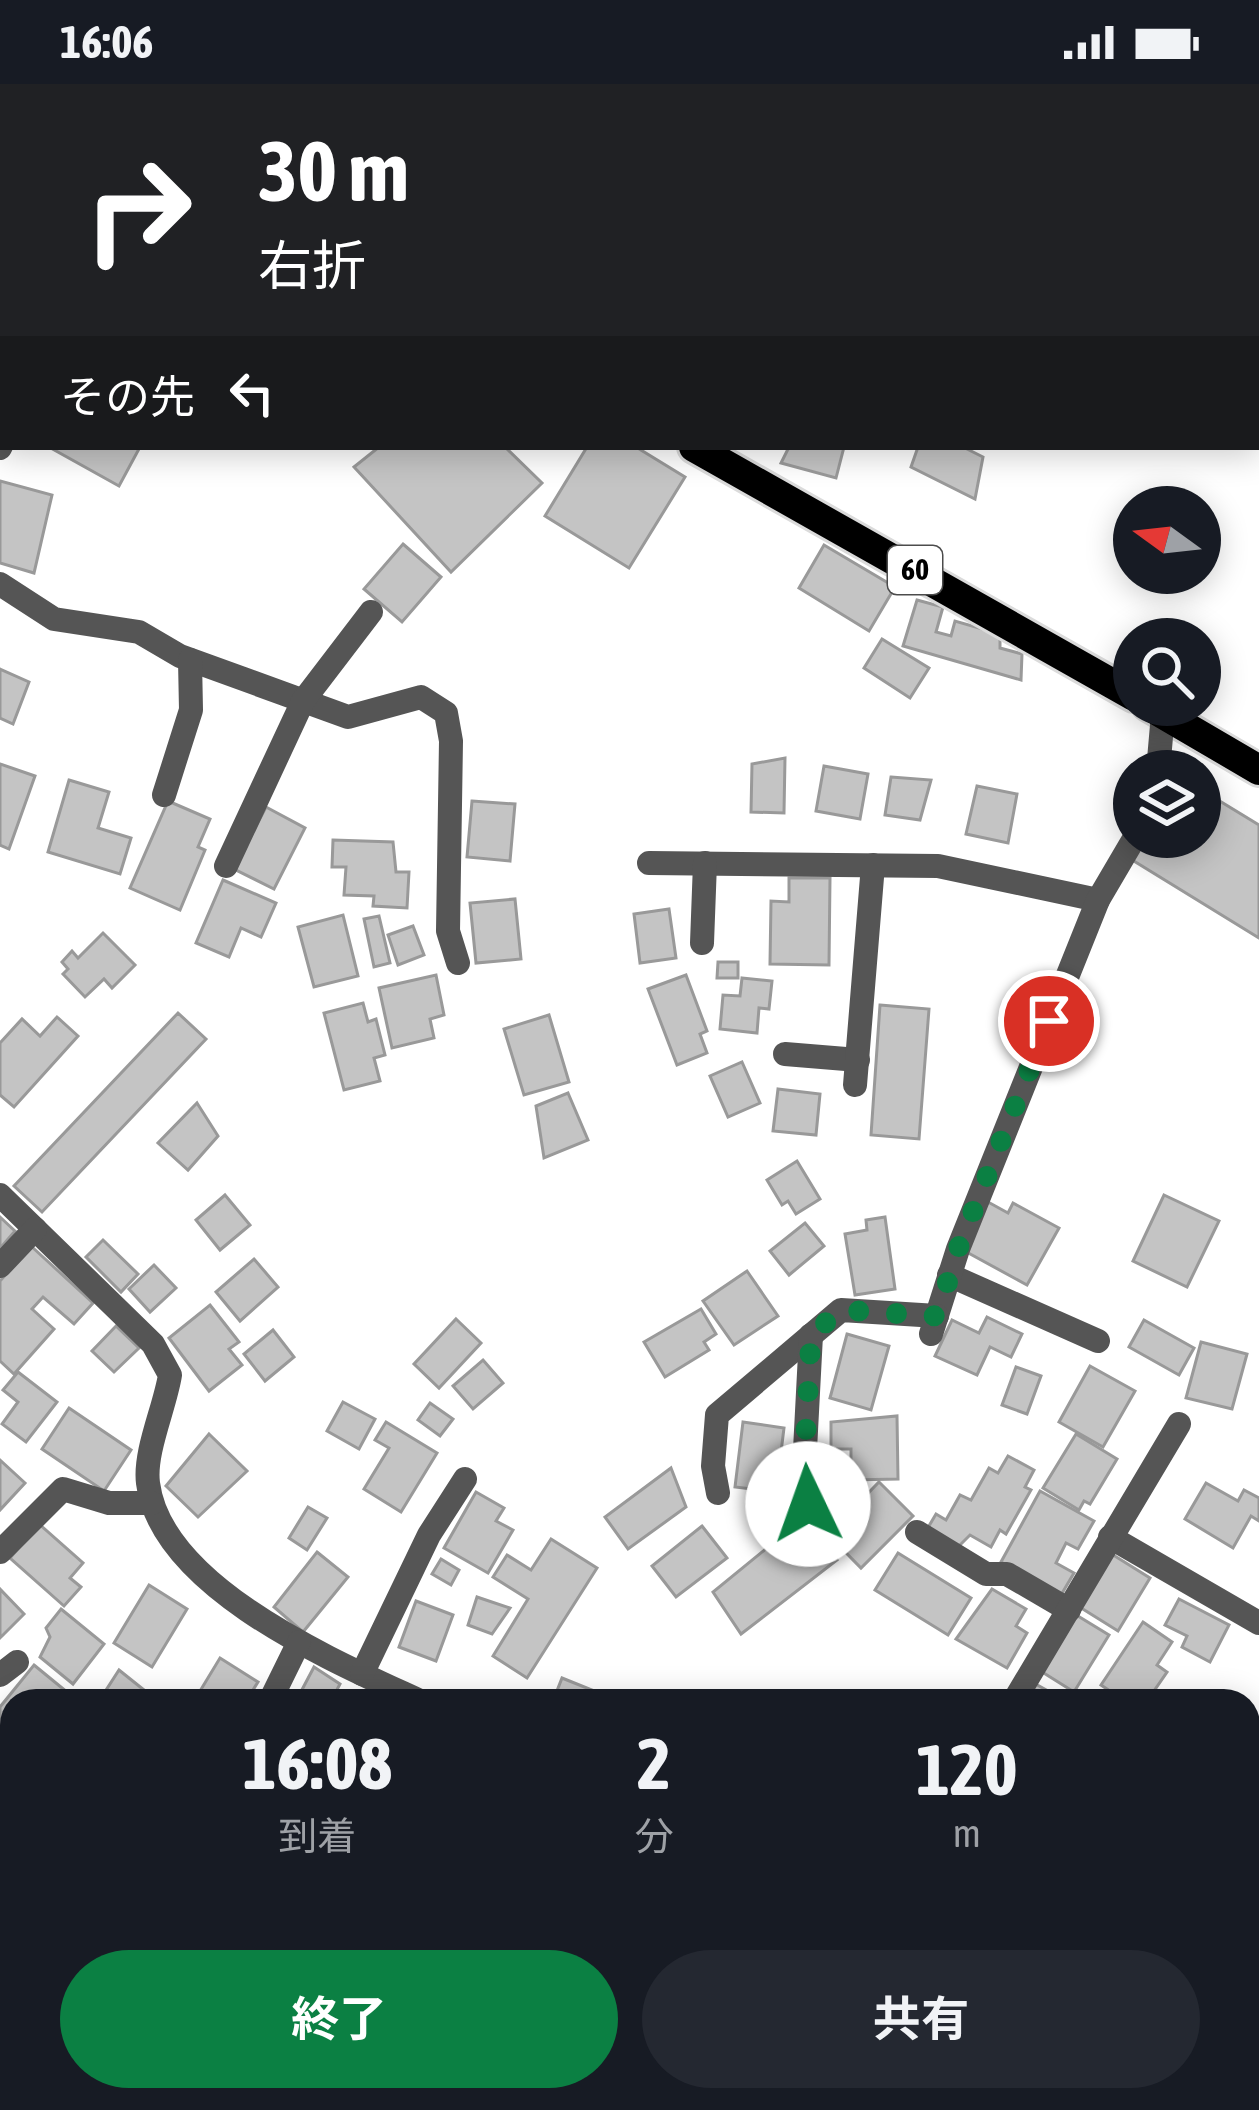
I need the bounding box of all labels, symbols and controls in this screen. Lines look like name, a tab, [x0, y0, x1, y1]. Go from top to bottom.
text: 16:06	[60, 16, 154, 68]
text: 30 m	[258, 123, 409, 219]
icon: right	[60, 132, 216, 288]
text: 右折	[258, 235, 366, 296]
icon: left	[219, 360, 285, 426]
text: その先	[60, 371, 195, 423]
north arrow	[1113, 486, 1221, 594]
map controls	[1113, 486, 1221, 858]
road number: 60	[888, 546, 942, 594]
button: search	[1113, 618, 1221, 726]
button: layers	[1113, 750, 1221, 858]
pin	[998, 970, 1100, 1072]
icon: arrive	[1016, 988, 1082, 1054]
position arrow	[745, 1441, 871, 1567]
text: 16:08	[242, 1722, 392, 1804]
text: 2	[637, 1722, 671, 1804]
text: 120	[916, 1728, 1018, 1810]
text: m	[953, 1811, 981, 1855]
text: 到着	[278, 1814, 356, 1858]
text: 分	[635, 1814, 674, 1858]
button: 終了	[60, 1950, 618, 2088]
button: 共有	[642, 1950, 1200, 2088]

